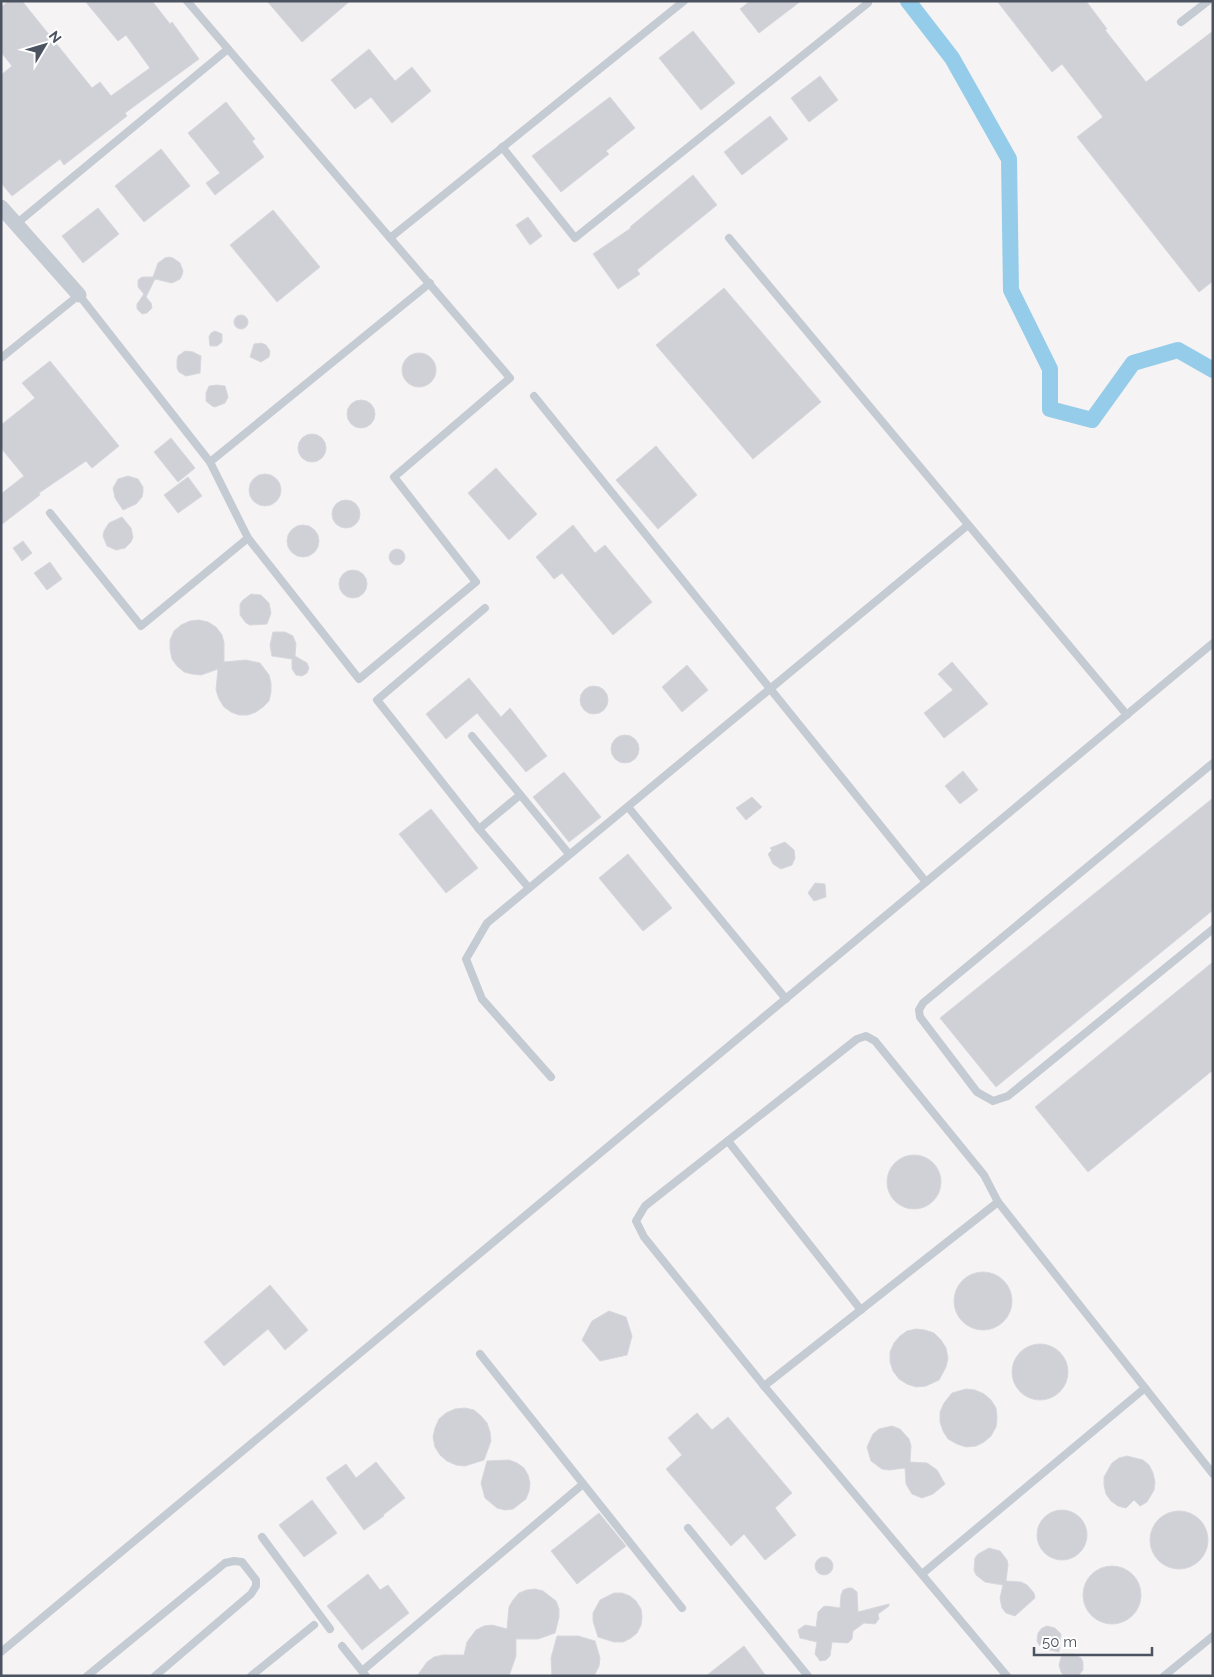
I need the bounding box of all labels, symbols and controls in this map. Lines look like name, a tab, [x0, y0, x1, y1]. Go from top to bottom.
north arrow	[20, 20, 70, 70]
text: N	[46, 28, 65, 46]
scale bar	[1034, 1624, 1152, 1656]
text: 50 m	[1042, 1633, 1077, 1651]

